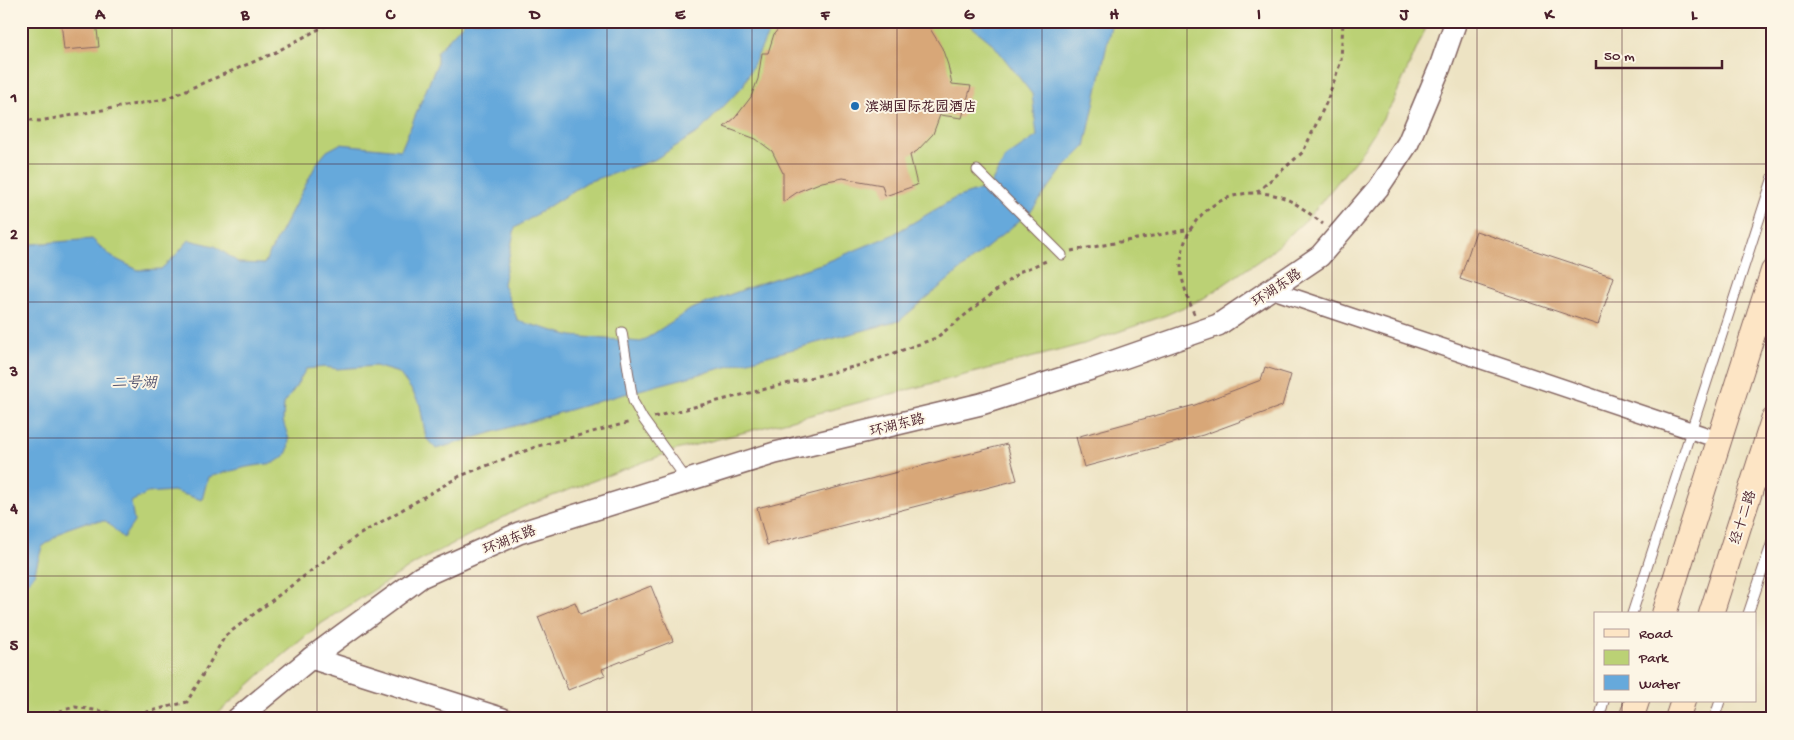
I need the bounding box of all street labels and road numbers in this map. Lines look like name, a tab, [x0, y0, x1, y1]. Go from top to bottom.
street label: 环湖东路	[1249, 266, 1305, 312]
street label: 环湖东路	[868, 410, 927, 441]
street label: 经十二路	[1727, 488, 1761, 547]
street label: 环湖东路	[480, 522, 539, 560]

